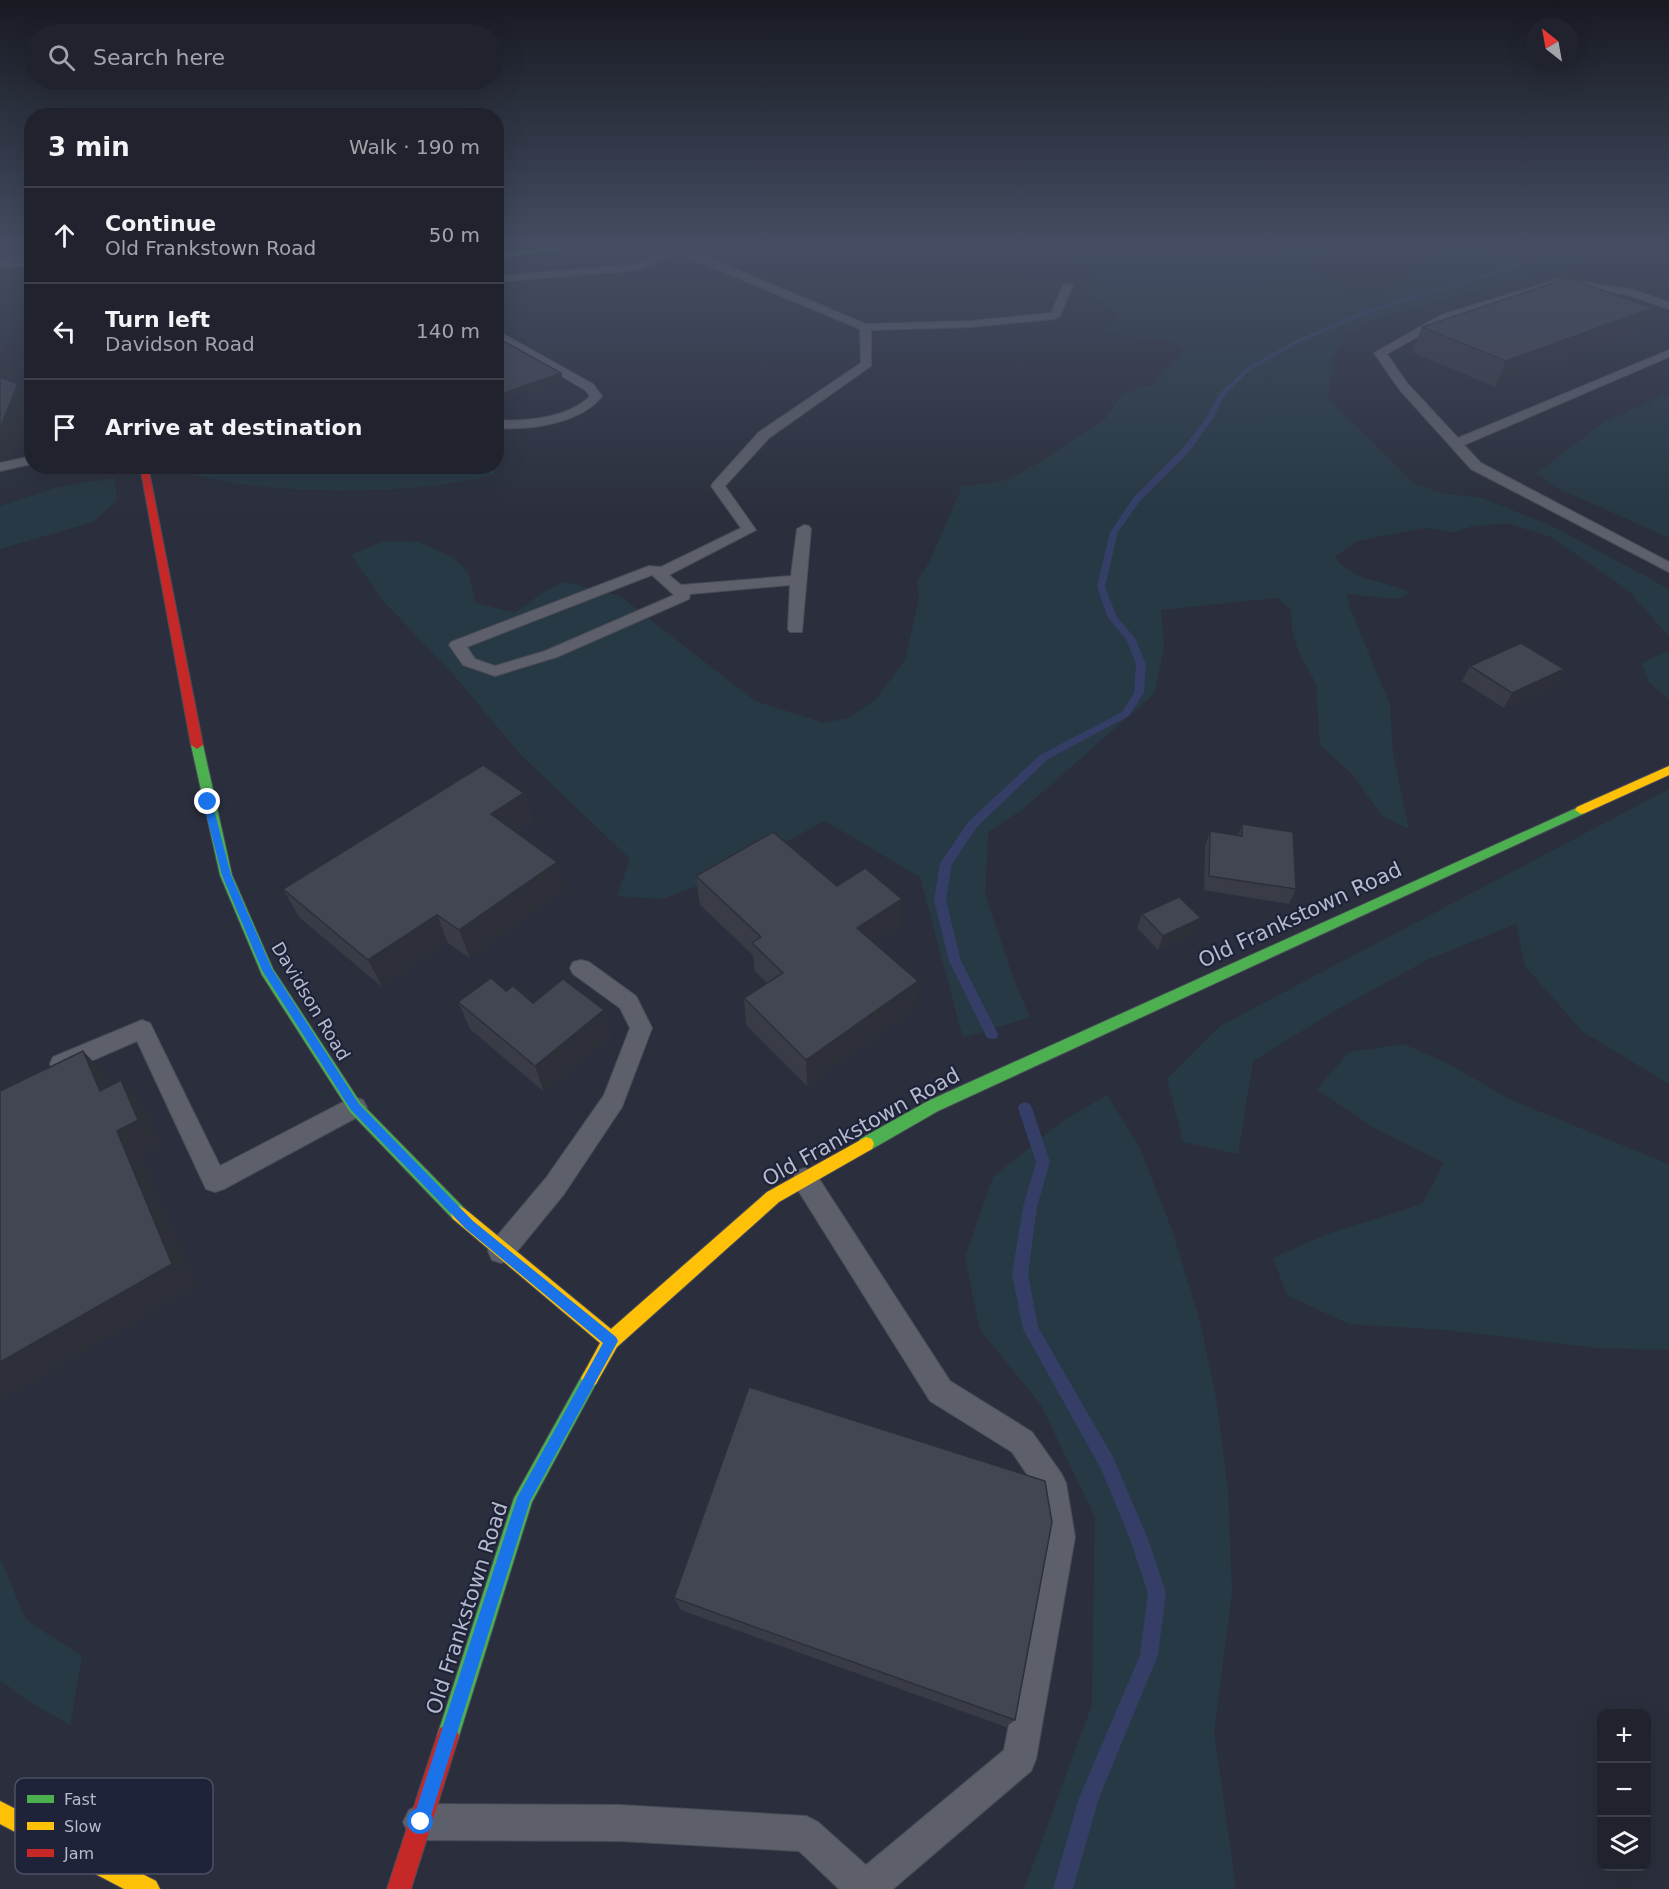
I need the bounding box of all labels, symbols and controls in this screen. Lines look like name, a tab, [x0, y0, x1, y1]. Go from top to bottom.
north arrow	[1525, 18, 1579, 72]
search box	[24, 24, 504, 90]
icon: search	[45, 41, 78, 74]
text: Search here	[93, 45, 225, 70]
text: 3 min	[48, 132, 130, 162]
text: Walk · 190 m	[349, 135, 480, 159]
text: Continue	[105, 211, 216, 236]
icon: ahead	[48, 219, 81, 252]
text: 50 m	[429, 223, 480, 247]
text: Old Frankstown Road	[105, 236, 316, 260]
text: Turn left	[105, 307, 210, 332]
icon: left	[48, 315, 81, 348]
text: 140 m	[416, 319, 480, 343]
text: Davidson Road	[105, 332, 255, 356]
icon: arrive	[48, 411, 81, 444]
text: Arrive at destination	[105, 415, 362, 440]
route end	[194, 788, 220, 814]
street label: Old Frankstown Road	[1194, 857, 1406, 973]
street label: Davidson Road	[267, 938, 355, 1064]
street label: Old Frankstown Road	[758, 1063, 964, 1191]
street label: Old Frankstown Road	[421, 1499, 513, 1717]
map controls	[1597, 1709, 1651, 1871]
button: +	[1597, 1709, 1651, 1763]
button: −	[1597, 1763, 1651, 1817]
legend	[15, 1778, 213, 1874]
text: Fast	[64, 1790, 96, 1809]
route start	[407, 1808, 433, 1834]
text: Slow	[64, 1817, 101, 1836]
button: layers	[1597, 1817, 1651, 1871]
text: Jam	[63, 1844, 94, 1863]

